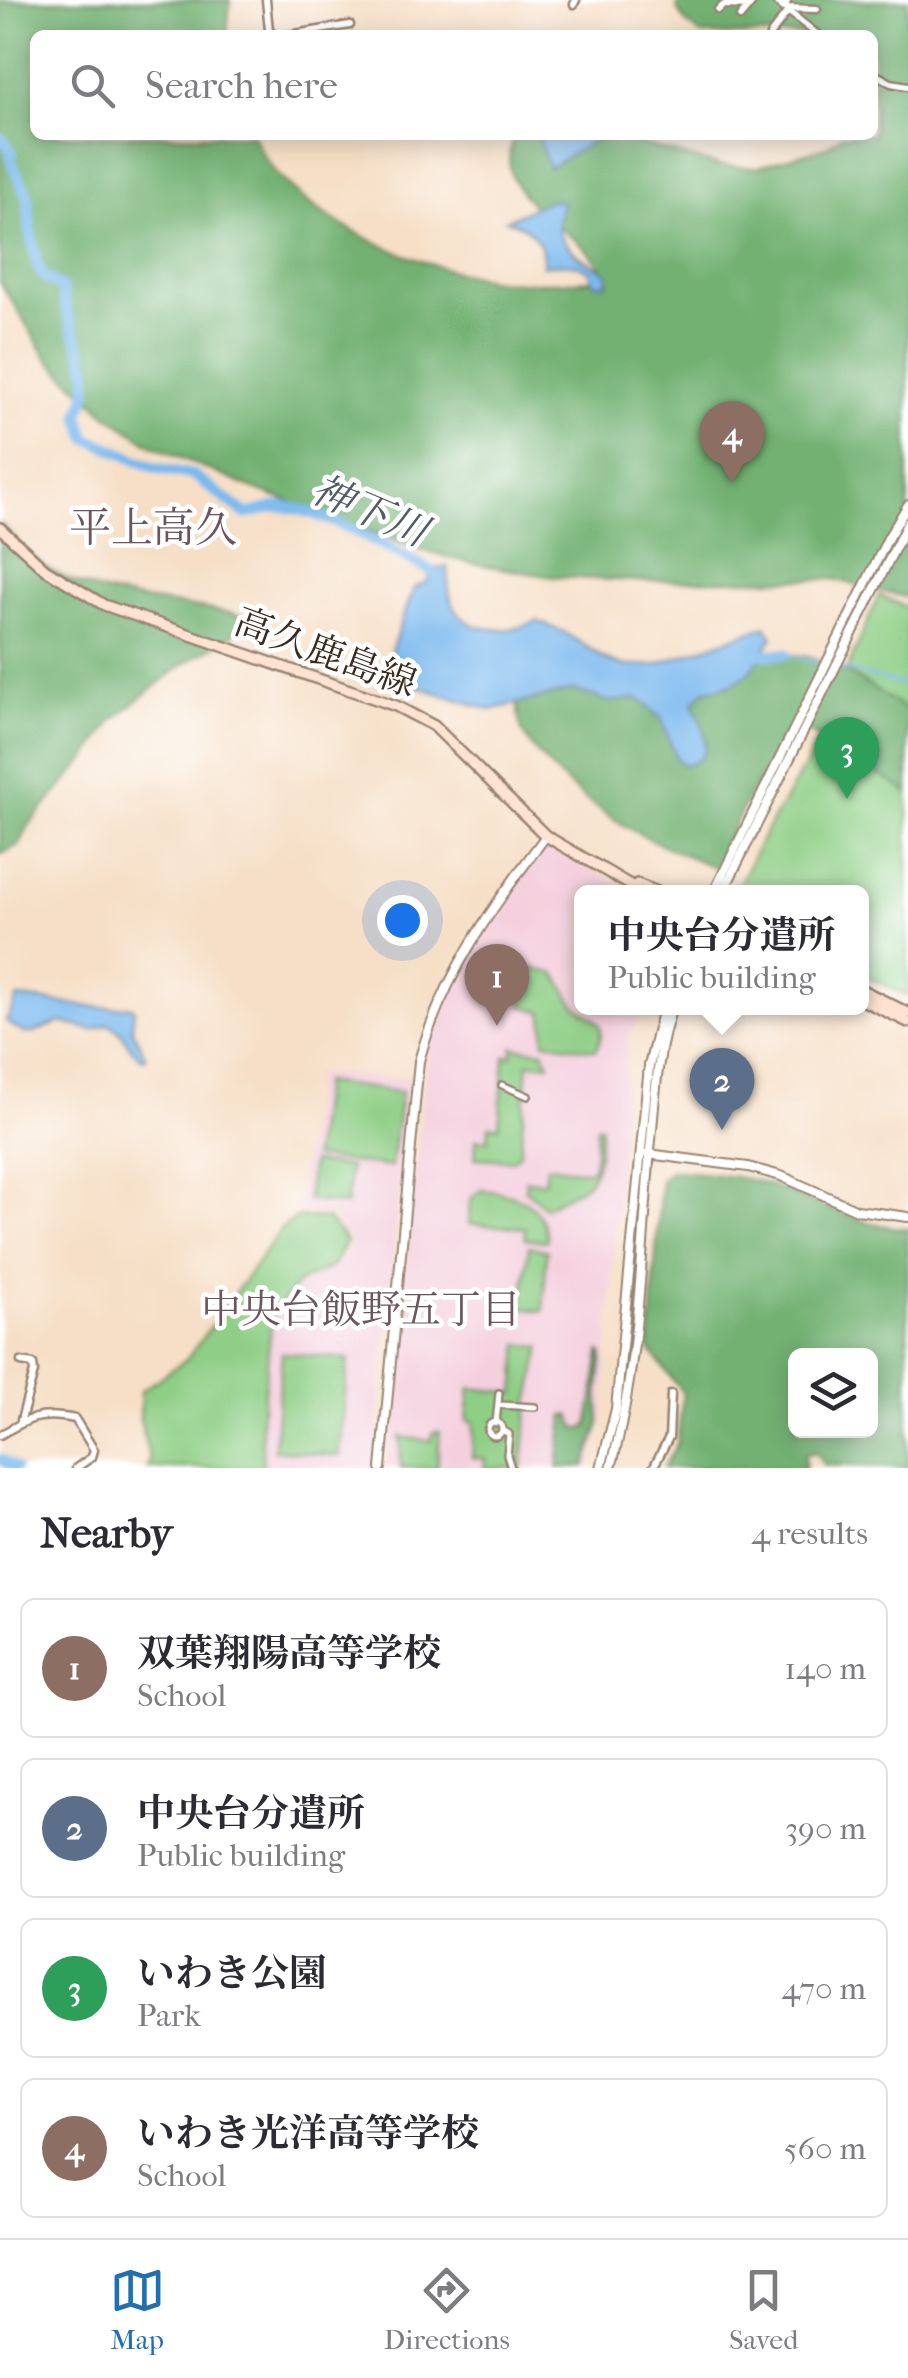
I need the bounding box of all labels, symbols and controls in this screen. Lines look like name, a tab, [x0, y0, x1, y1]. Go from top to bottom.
search box	[30, 30, 878, 140]
icon: search	[65, 58, 120, 113]
text: Search here	[145, 63, 338, 108]
pin: 4	[700, 400, 764, 483]
water label: 神下川	[305, 466, 438, 557]
district label: 平上高久	[69, 504, 237, 553]
street label: 高久鹿島線	[229, 599, 423, 706]
pin: 3	[814, 716, 880, 799]
popup	[574, 885, 869, 1015]
your location	[377, 895, 428, 946]
text: 中央台分遣所	[607, 913, 836, 958]
pin: 1	[464, 944, 530, 1026]
text: Public building	[607, 959, 816, 996]
pin: 2	[690, 1048, 754, 1130]
district label: 中央台飯野五丁目	[201, 1287, 521, 1333]
map controls	[788, 1348, 878, 1438]
button: layers	[788, 1348, 878, 1438]
text: Nearby	[40, 1509, 172, 1558]
text: 4 results	[751, 1515, 868, 1552]
text: 双葉翔陽高等学校	[137, 1631, 441, 1676]
text: 1	[69, 1650, 80, 1687]
text: 140 m	[785, 1650, 866, 1687]
text: School	[137, 1677, 226, 1714]
text: 中央台分遣所	[137, 1791, 365, 1836]
text: 2	[66, 1810, 83, 1847]
text: 390 m	[785, 1810, 866, 1847]
text: Public building	[137, 1837, 345, 1874]
text: いわき公園	[137, 1951, 327, 1996]
text: 3	[68, 1970, 81, 2007]
text: 470 m	[782, 1970, 866, 2007]
text: Park	[137, 1997, 201, 2034]
text: いわき光洋高等学校	[137, 2111, 479, 2156]
text: 4	[65, 2130, 84, 2167]
text: 560 m	[784, 2130, 866, 2167]
text: School	[137, 2157, 226, 2194]
tab: Map	[110, 2263, 165, 2356]
tab: Directions	[384, 2263, 510, 2356]
tab: Saved	[729, 2263, 798, 2356]

